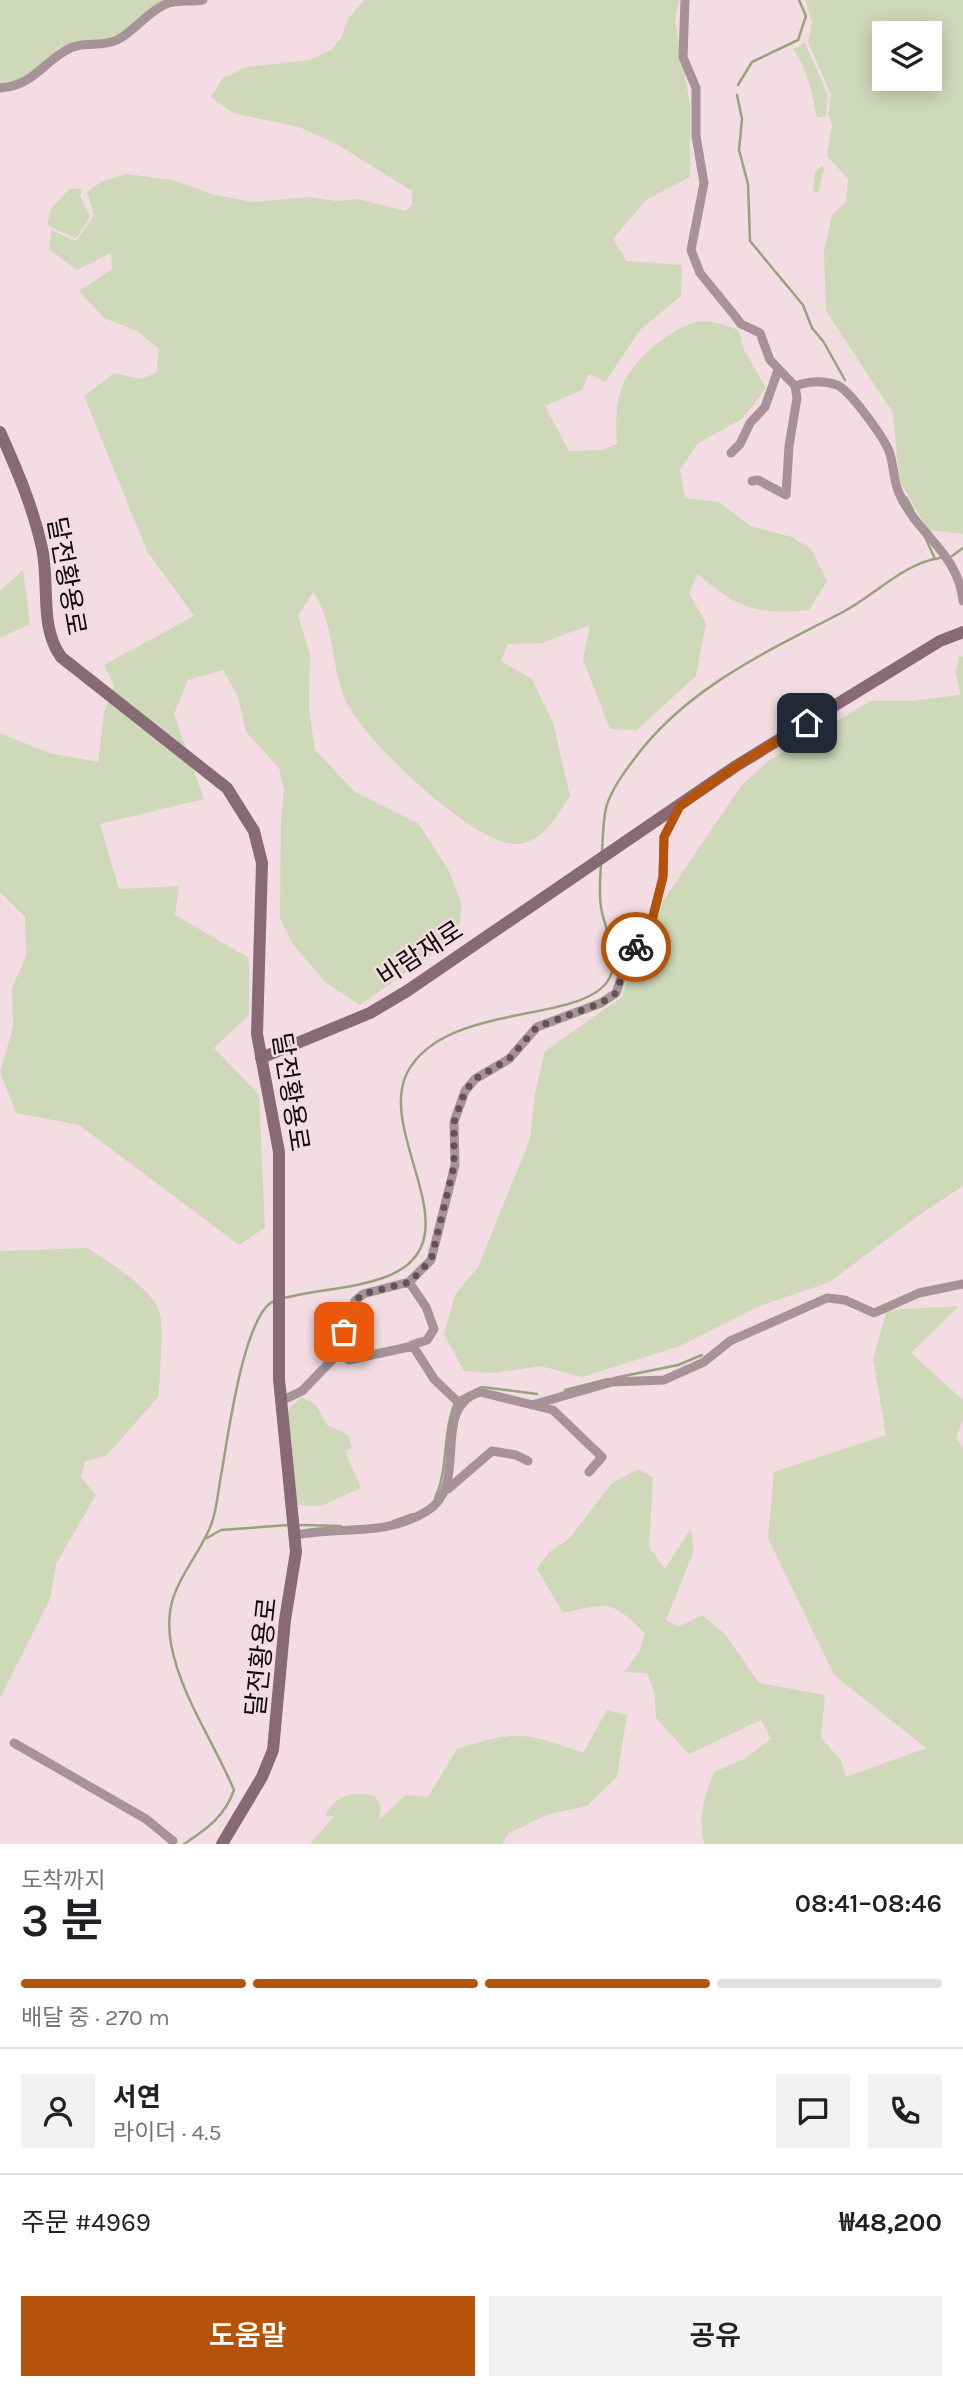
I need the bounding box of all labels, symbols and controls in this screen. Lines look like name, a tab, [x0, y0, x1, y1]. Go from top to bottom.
map controls	[872, 21, 942, 91]
button: layers	[872, 21, 942, 91]
street label: 달전황용로	[41, 514, 92, 638]
pin	[777, 693, 837, 753]
icon: home	[788, 704, 826, 742]
courier	[601, 912, 671, 982]
street label: 바람재로	[372, 914, 469, 992]
icon: bike	[617, 928, 655, 966]
street label: 달전황용로	[266, 1031, 315, 1154]
pin	[314, 1302, 374, 1362]
icon: bag	[325, 1313, 363, 1351]
street label: 달전황용로	[240, 1596, 283, 1718]
text: 도착까지	[21, 1867, 106, 1894]
text: 08:41–08:46	[795, 1888, 942, 1919]
text: 3 분	[21, 1894, 103, 1948]
text: 배달 중 · 270 m	[21, 2004, 170, 2031]
button: person	[21, 2074, 95, 2148]
button: chat	[776, 2074, 850, 2148]
button: phone	[868, 2074, 942, 2148]
text: 서연	[113, 2082, 161, 2113]
text: 라이더 · 4.5	[113, 2119, 221, 2146]
text: 주문 #4969	[21, 2207, 151, 2238]
text: ₩48,200	[839, 2207, 942, 2238]
button: 도움말	[21, 2296, 475, 2376]
button: 공유	[489, 2296, 942, 2376]

